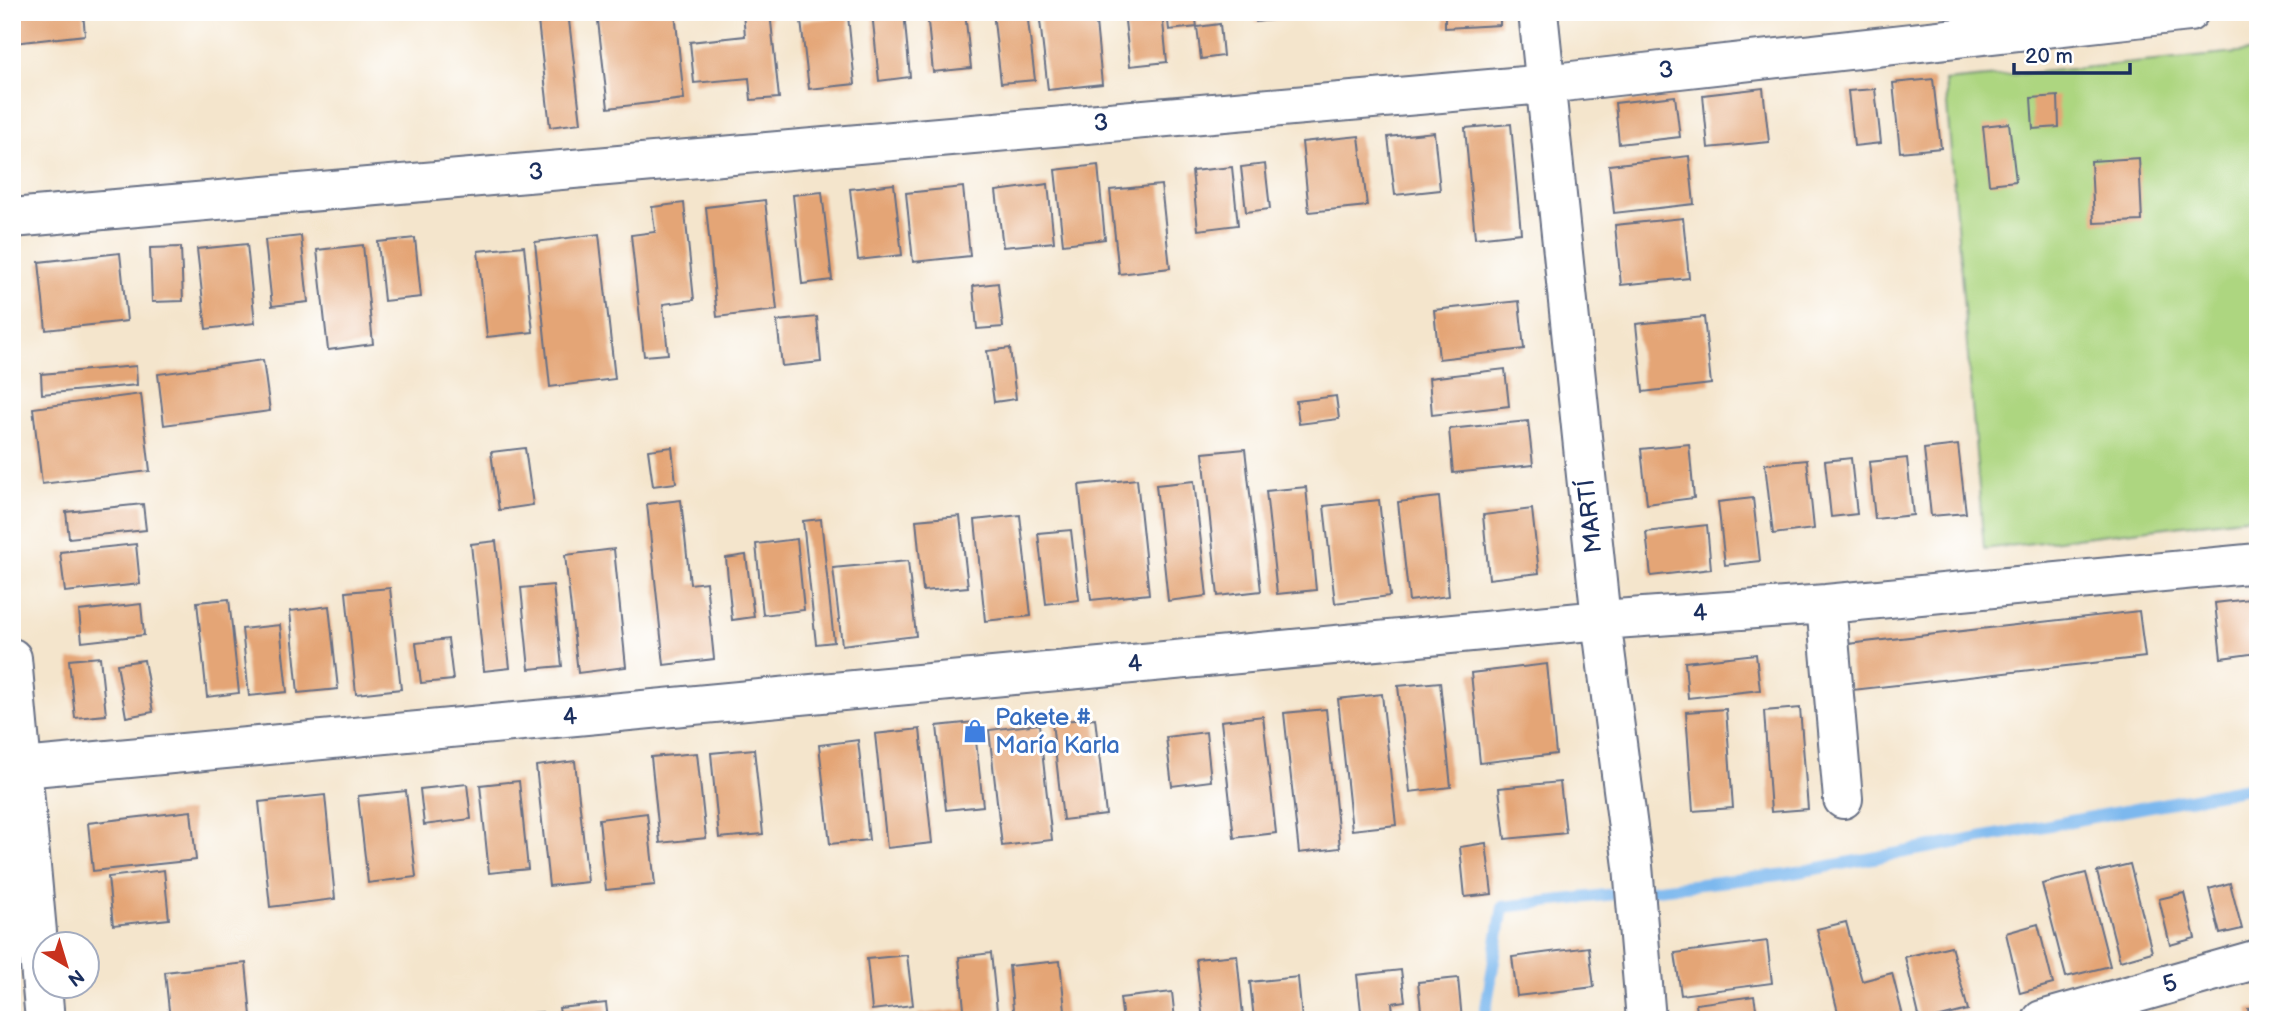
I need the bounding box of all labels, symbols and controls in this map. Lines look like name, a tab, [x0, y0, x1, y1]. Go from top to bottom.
scale bar	[2014, 32, 2130, 76]
text: 20 m	[2025, 44, 2073, 69]
street label: 3	[1657, 55, 1675, 85]
street label: 3	[1092, 108, 1110, 138]
street label: 3	[527, 157, 545, 187]
street label: MARTÍ	[1571, 478, 1608, 555]
street label: 4	[1692, 598, 1709, 628]
street label: 4	[1126, 649, 1144, 679]
street label: 4	[561, 702, 579, 732]
place label: Pakete # María Karla	[995, 703, 1120, 760]
shop icon: Pakete # María Karla	[961, 717, 989, 745]
north arrow	[32, 930, 102, 1000]
text: N	[63, 964, 88, 991]
street label: 5	[2159, 968, 2181, 1000]

